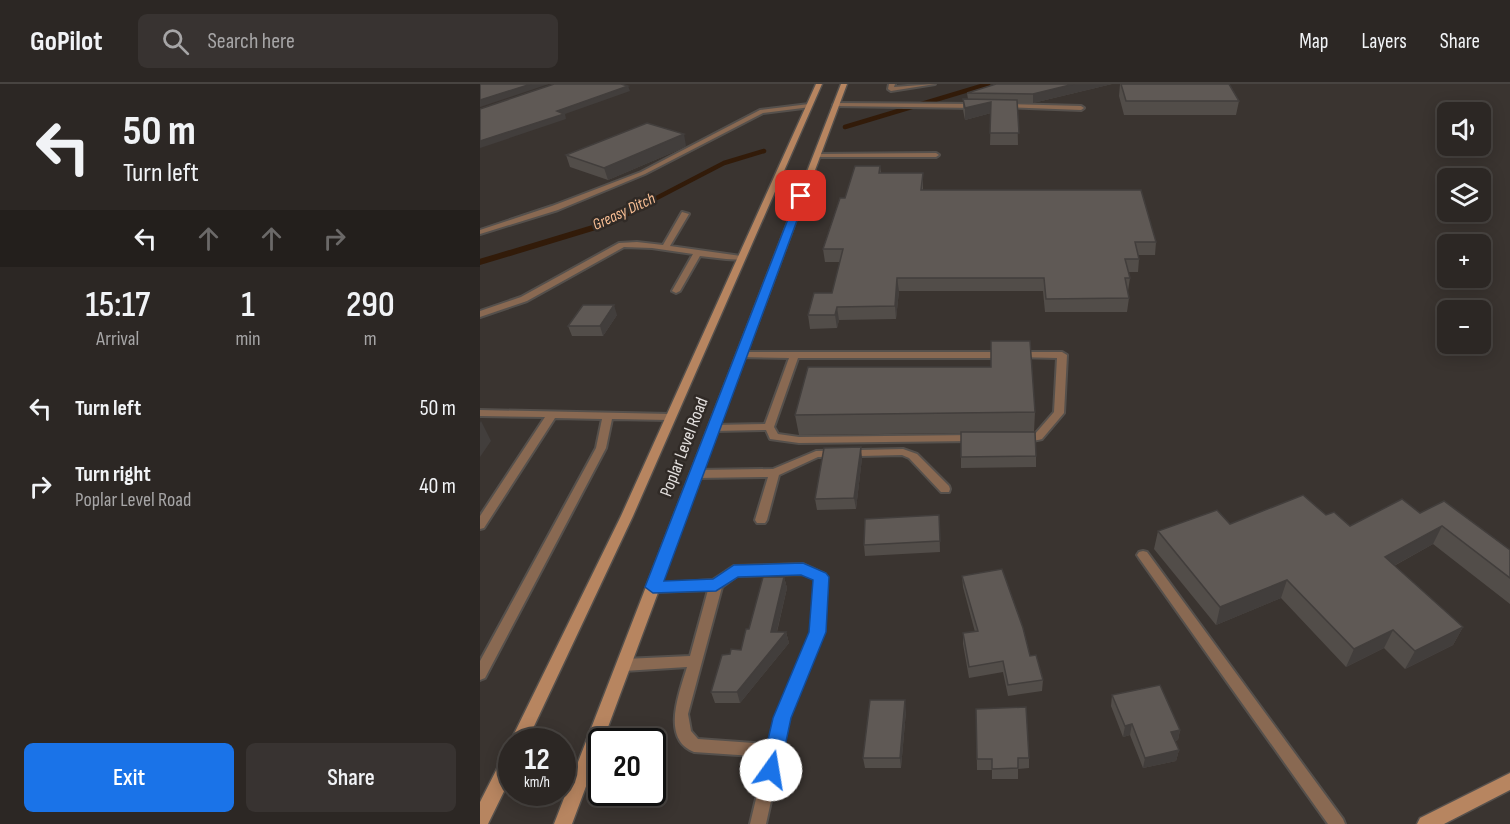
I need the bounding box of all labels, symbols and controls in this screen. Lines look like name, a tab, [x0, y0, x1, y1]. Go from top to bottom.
search box	[138, 14, 558, 68]
text: GoPilot	[30, 25, 102, 58]
icon: search	[159, 25, 192, 58]
text: Search here	[207, 28, 295, 55]
text: Map	[1299, 29, 1328, 54]
text: Layers	[1361, 29, 1407, 54]
text: Share	[1440, 29, 1480, 54]
map controls	[1437, 102, 1491, 354]
button: sound	[1437, 102, 1491, 156]
text: 50 m	[123, 106, 196, 157]
icon: left	[24, 108, 102, 186]
text: Turn left	[123, 157, 199, 189]
button: layers	[1437, 168, 1491, 222]
pin	[775, 170, 826, 221]
icon: arrive	[784, 179, 817, 212]
water label: Greasy Ditch	[590, 189, 659, 235]
icon: left	[129, 222, 162, 255]
icon: ahead	[192, 222, 225, 255]
icon: ahead	[255, 222, 288, 255]
icon: right	[318, 222, 351, 255]
button: +	[1437, 234, 1491, 288]
text: 15:17	[85, 284, 150, 327]
text: 1	[241, 284, 255, 327]
text: 290	[346, 284, 395, 327]
button: −	[1437, 300, 1491, 354]
text: Arrival	[96, 327, 139, 351]
text: min	[235, 327, 261, 351]
text: m	[364, 327, 377, 351]
icon: left	[24, 392, 57, 425]
street label: Poplar Level Road	[655, 394, 713, 500]
text: Turn left	[75, 395, 141, 422]
text: 50 m	[420, 395, 456, 422]
text: Turn right	[75, 461, 151, 488]
icon: right	[24, 470, 57, 503]
text: 40 m	[419, 473, 456, 500]
text: Poplar Level Road	[75, 488, 191, 512]
speed limit sign: 20	[588, 728, 666, 806]
position arrow	[739, 738, 803, 802]
text: 12	[524, 742, 550, 778]
button: Exit	[24, 743, 234, 812]
button: Share	[246, 743, 456, 812]
text: km/h	[524, 773, 550, 792]

